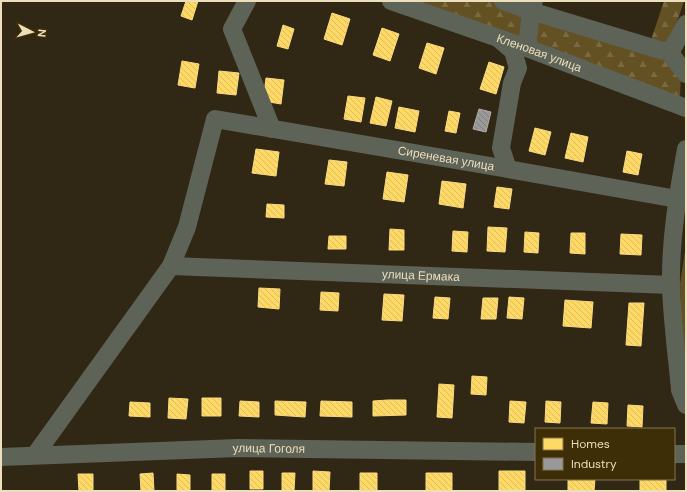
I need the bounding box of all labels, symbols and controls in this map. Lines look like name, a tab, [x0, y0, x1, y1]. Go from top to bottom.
north arrow	[12, 12, 52, 52]
text: N	[35, 28, 49, 38]
street label: Кленовая улица	[494, 30, 584, 76]
street label: Сиреневая улица	[397, 142, 496, 175]
street label: улица Ермака	[382, 266, 460, 285]
legend	[535, 428, 675, 480]
text: Homes	[571, 436, 610, 452]
street label: улица Гоголя	[232, 440, 305, 457]
text: Industry	[571, 456, 617, 472]

